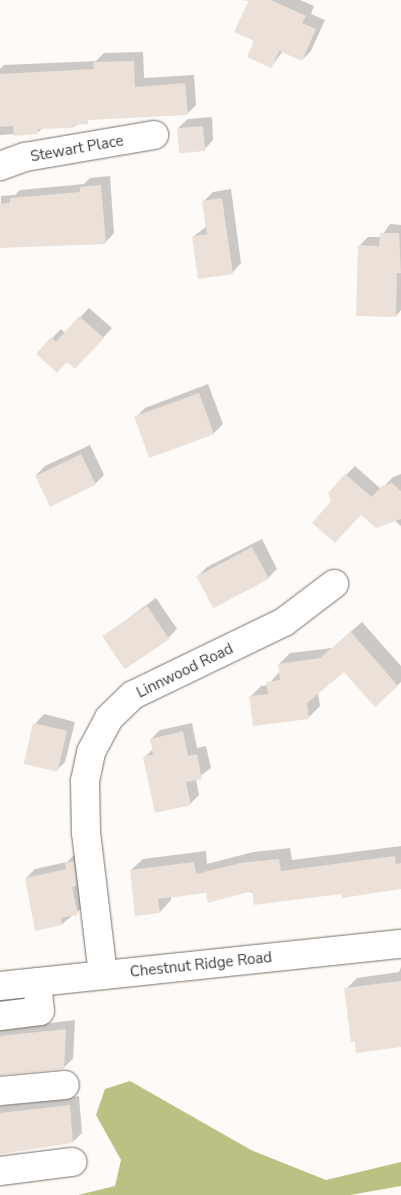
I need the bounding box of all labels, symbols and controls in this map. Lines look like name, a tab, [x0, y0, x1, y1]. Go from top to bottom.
street label: Stewart Place	[29, 132, 125, 166]
street label: Linnwood Road	[134, 640, 236, 702]
street label: Chestnut Ridge Road	[129, 949, 273, 981]

